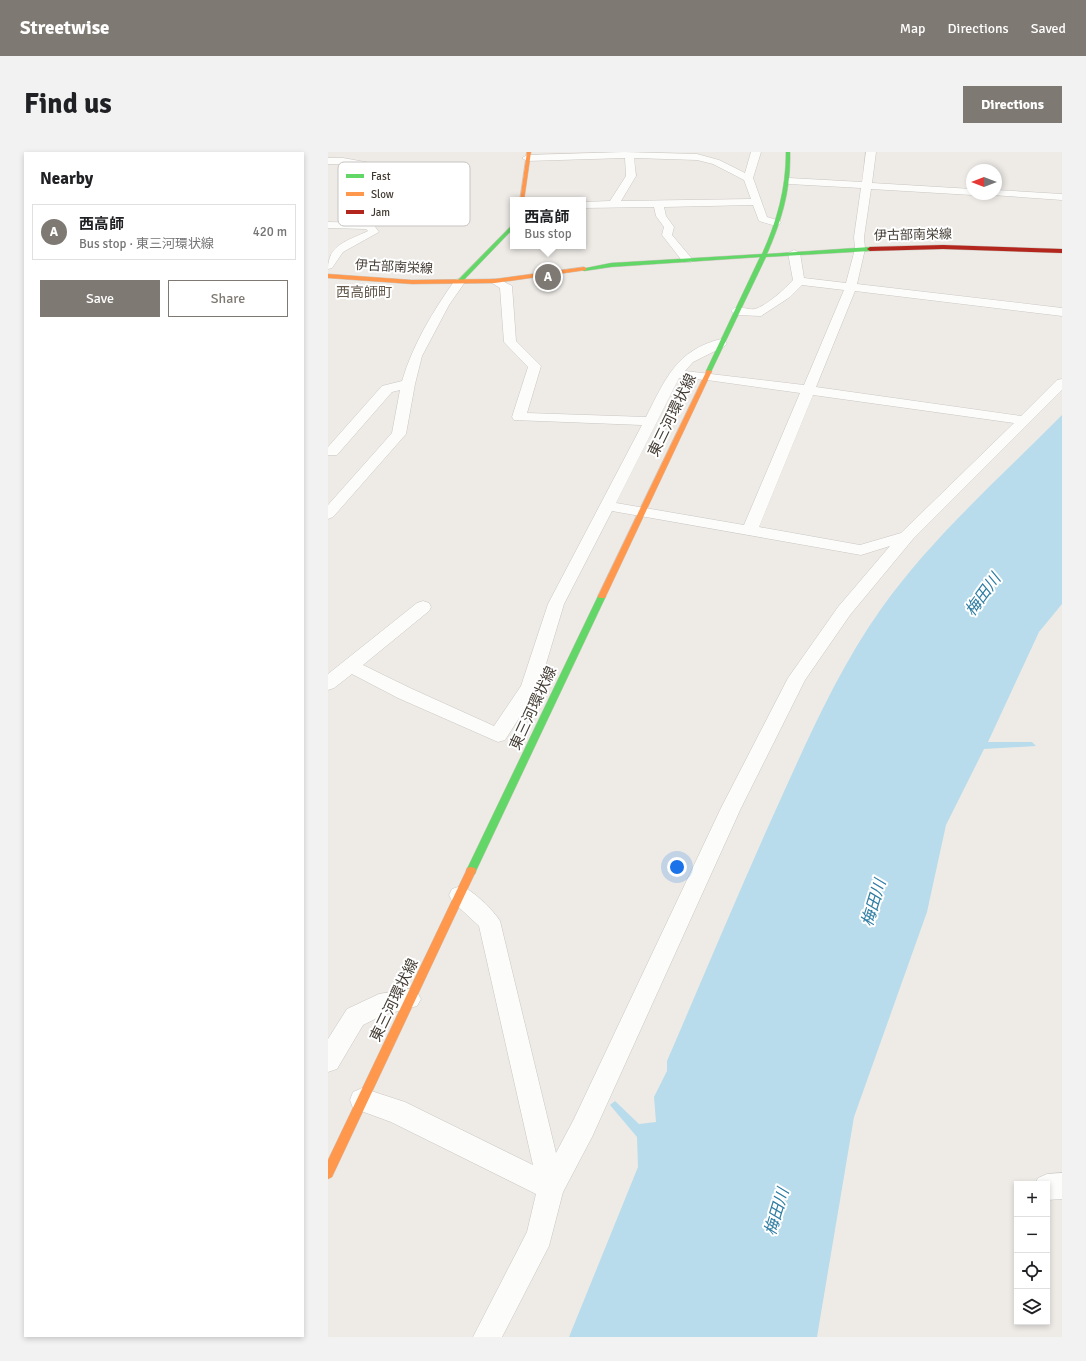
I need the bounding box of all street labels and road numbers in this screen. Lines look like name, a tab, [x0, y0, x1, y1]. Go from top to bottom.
street label: 伊古部南栄線	[874, 226, 952, 244]
street label: 伊古部南栄線	[355, 257, 433, 277]
street label: 東三河環状線	[644, 371, 700, 459]
street label: 東三河環状線	[506, 663, 560, 753]
street label: 東三河環状線	[366, 956, 422, 1044]

